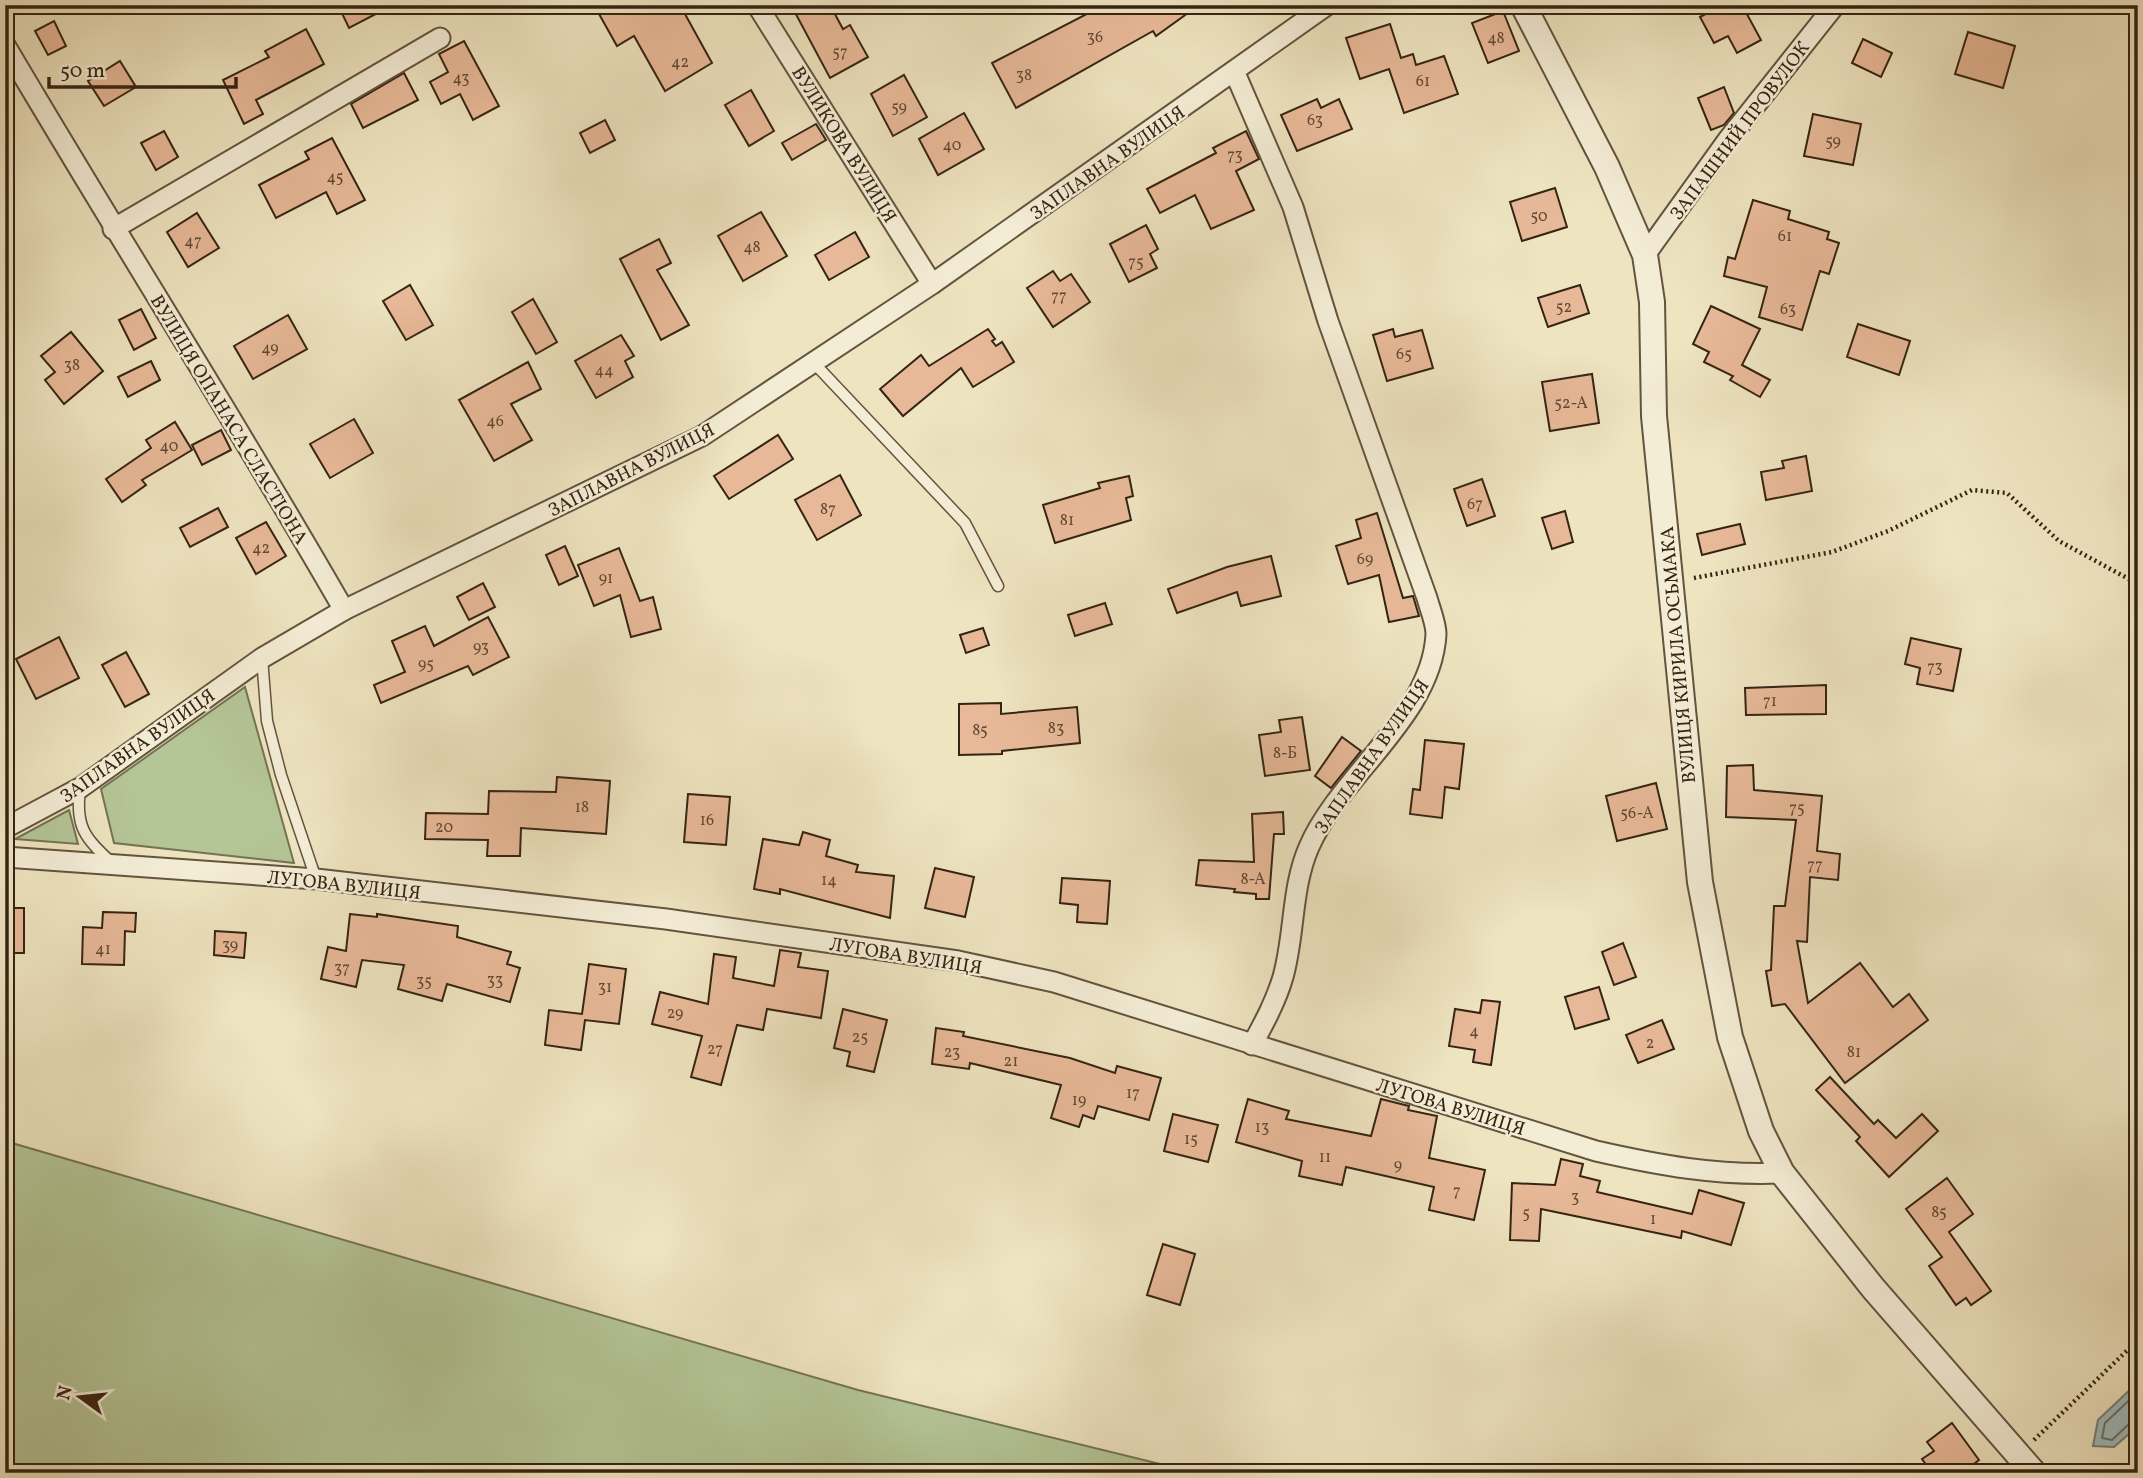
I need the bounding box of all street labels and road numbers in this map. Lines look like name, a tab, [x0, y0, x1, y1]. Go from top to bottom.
street label: ЗАПАШНИЙ ПРОВУЛОК	[1665, 36, 1817, 226]
street label: ВУЛИКОВА ВУЛИЦЯ	[785, 62, 902, 228]
street label: ЗАПЛАВНА ВУЛИЦЯ	[1025, 100, 1191, 227]
street label: ВУЛИЦЯ ОПАНАСА СЛАСТІОНА	[143, 290, 313, 550]
street label: ЗАПЛАВНА ВУЛИЦЯ	[544, 417, 720, 524]
street label: ВУЛИЦЯ КИРИЛА ОСЬМАКА	[1655, 525, 1703, 784]
street label: ЗАПЛАВНА ВУЛИЦЯ	[1309, 674, 1436, 840]
street label: ЗАПЛАВНА ВУЛИЦЯ	[55, 683, 221, 810]
street label: ЛУГОВА ВУЛИЦЯ	[266, 865, 422, 907]
street label: ЛУГОВА ВУЛИЦЯ	[827, 932, 984, 982]
street label: ЛУГОВА ВУЛИЦЯ	[1373, 1073, 1528, 1143]

